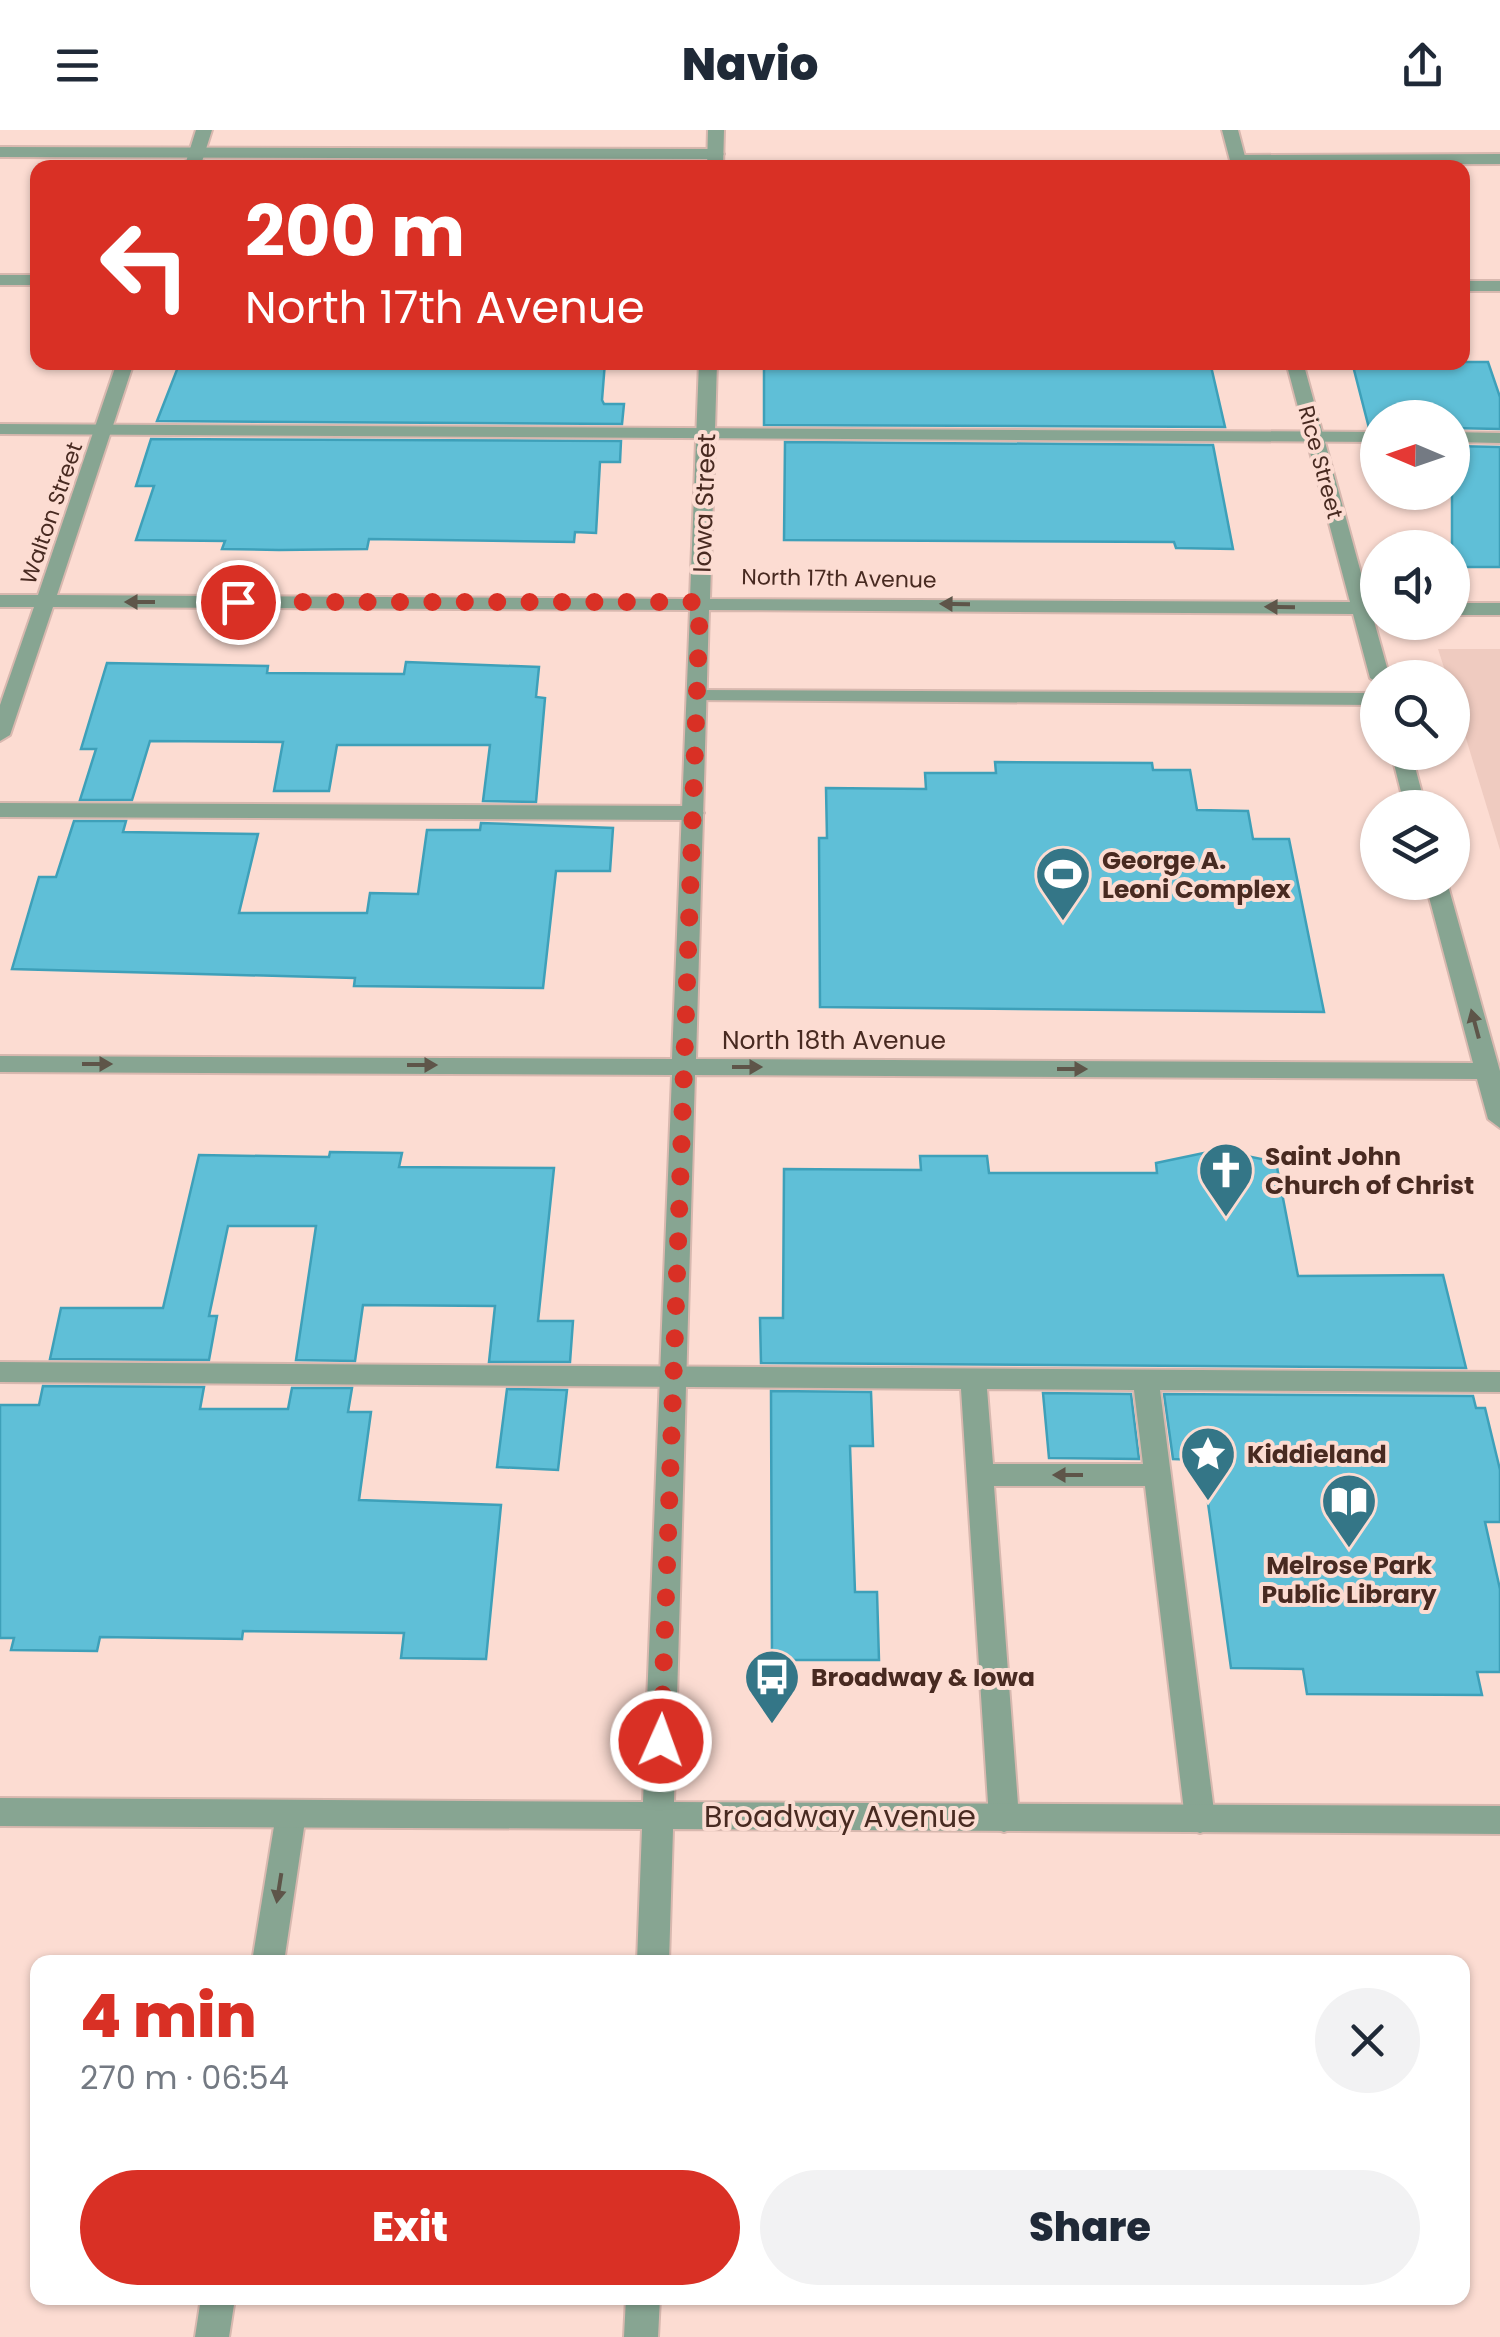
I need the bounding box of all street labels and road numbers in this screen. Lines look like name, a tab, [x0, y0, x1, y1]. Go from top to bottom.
street label: Rice Street	[1291, 402, 1351, 522]
street label: Iowa Street	[685, 433, 724, 573]
street label: Walton Street	[13, 438, 90, 588]
street label: North 17th Avenue	[741, 561, 937, 596]
street label: North 18th Avenue	[722, 1023, 946, 1058]
street label: Broadway Avenue	[704, 1795, 976, 1838]

